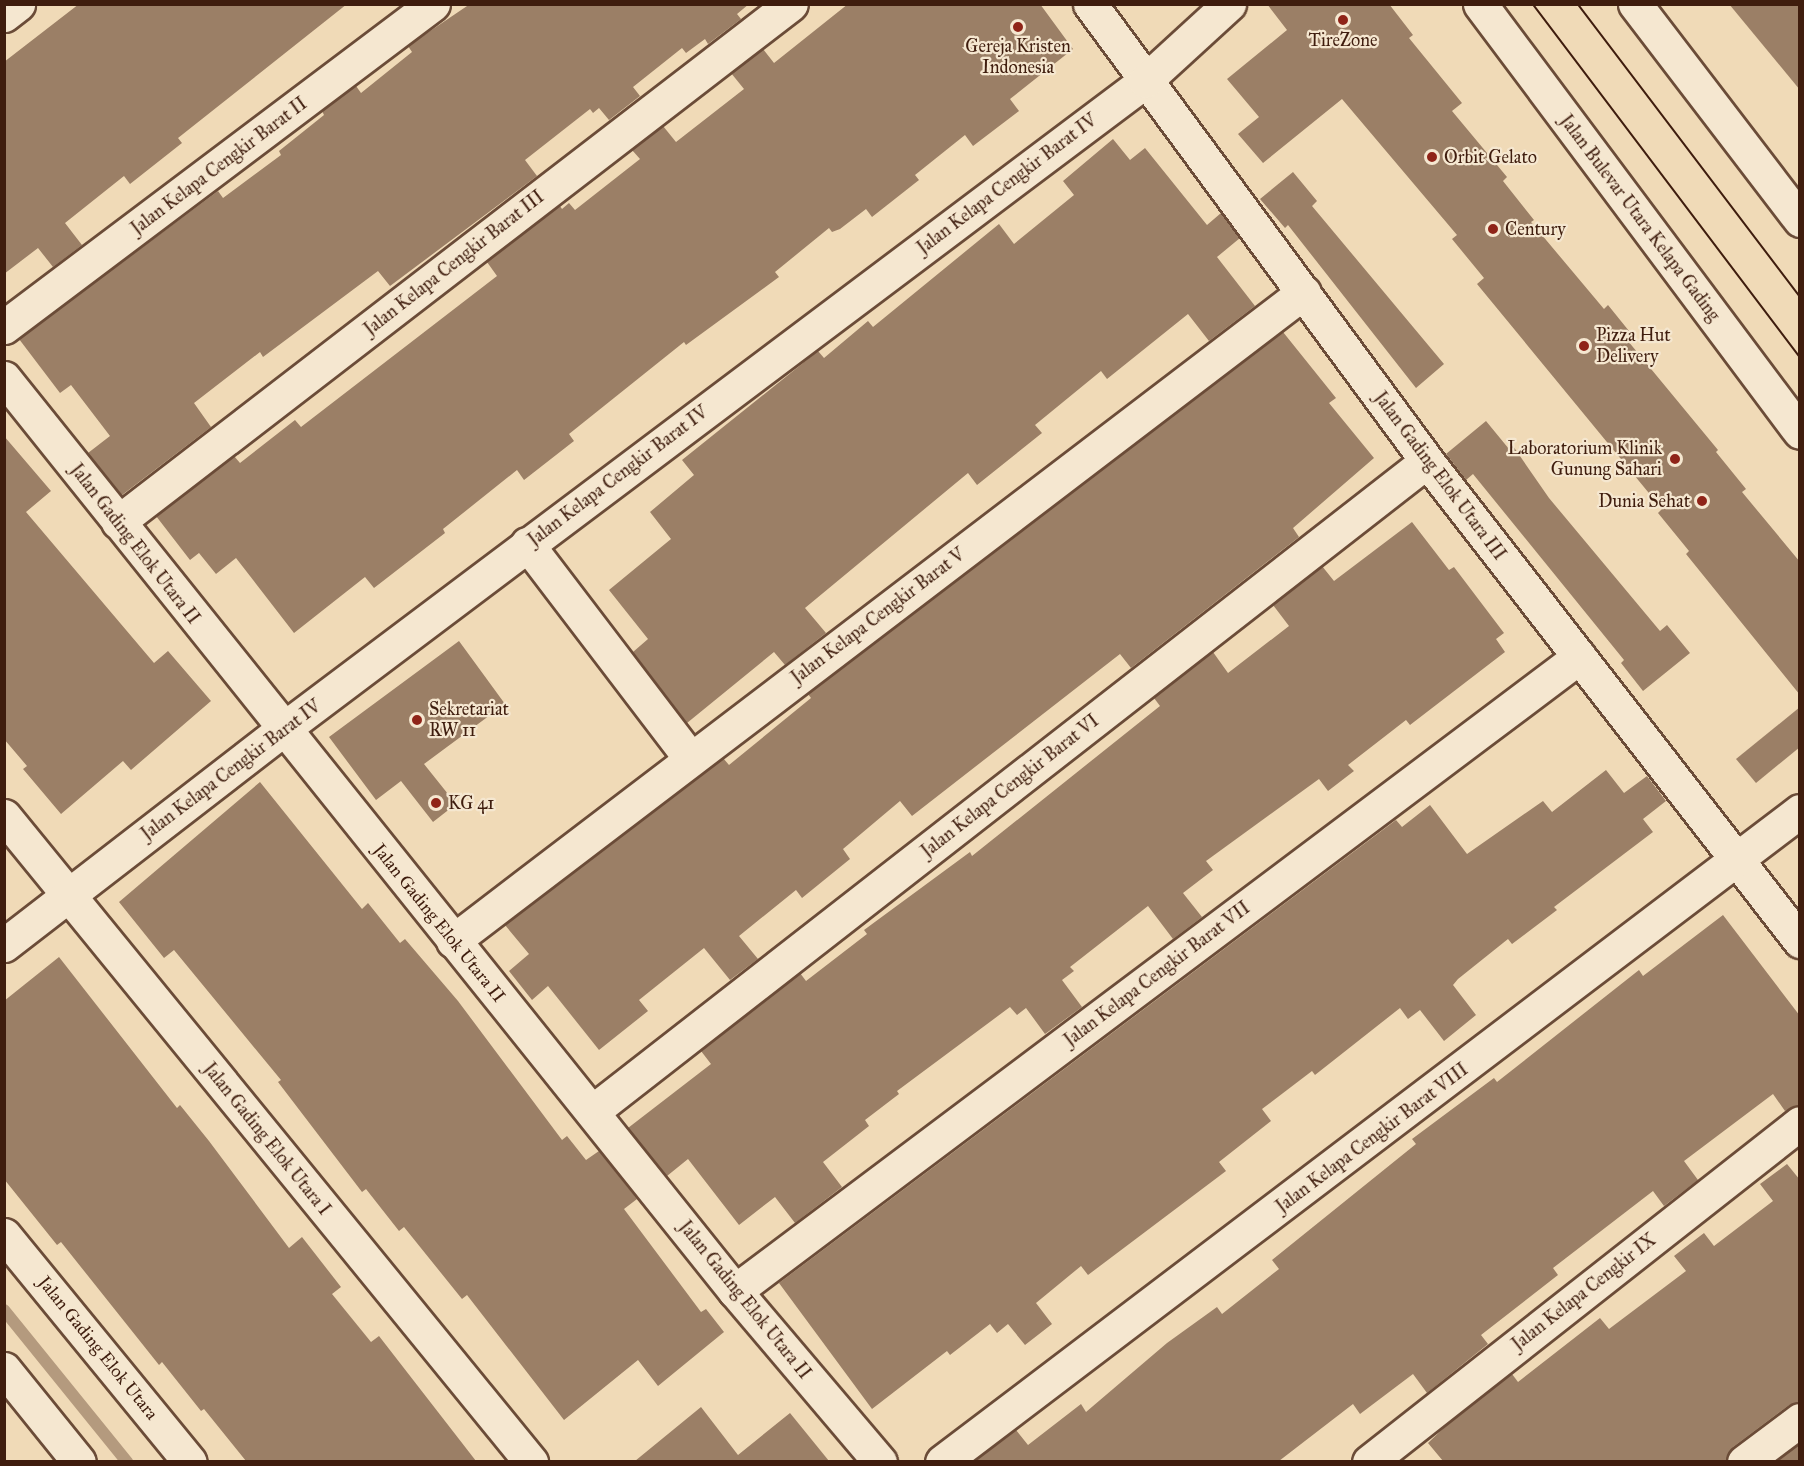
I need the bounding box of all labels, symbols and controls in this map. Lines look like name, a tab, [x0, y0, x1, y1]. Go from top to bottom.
marker: TireZone	[1336, 13, 1350, 27]
marker: Gereja Kristen Indonesia	[1011, 20, 1025, 34]
place label: TireZone	[1309, 29, 1377, 51]
place label: Gereja Kristen Indonesia	[965, 36, 1071, 78]
street label: Jalan Kelapa Cengkir Barat II	[127, 93, 311, 239]
street label: Jalan Kelapa Cengkir Barat IV	[913, 109, 1101, 259]
street label: Jalan Bulevar Utara Kelapa Gading	[1555, 110, 1725, 326]
place label: Orbit Gelato	[1444, 146, 1537, 168]
marker: Orbit Gelato	[1425, 150, 1439, 164]
street label: Jalan Kelapa Cengkir Barat III	[360, 186, 548, 340]
place label: Century	[1505, 218, 1566, 240]
marker: Century	[1486, 222, 1500, 236]
place label: Pizza Hut Delivery	[1596, 325, 1671, 368]
marker: Pizza Hut Delivery	[1577, 339, 1591, 353]
street label: Jalan Gading Elok Utara III	[1370, 387, 1510, 565]
street label: Jalan Kelapa Cengkir Barat IV	[524, 401, 712, 551]
place label: Laboratorium Klinik Gunung Sahari	[1508, 438, 1662, 480]
marker: Laboratorium Klinik Gunung Sahari	[1666, 450, 1684, 468]
street label: Jalan Gading Elok Utara II	[66, 459, 204, 629]
place label: Dunia Sehat	[1598, 490, 1690, 512]
marker: Dunia Sehat	[1695, 494, 1709, 508]
street label: Jalan Kelapa Cengkir Barat V	[787, 544, 969, 688]
street label: Jalan Kelapa Cengkir Barat IV	[137, 695, 325, 845]
place label: Sekretariat RW 11	[429, 699, 509, 742]
street label: Jalan Kelapa Cengkir Barat VI	[917, 710, 1103, 862]
marker: Sekretariat RW 11	[410, 713, 424, 727]
place label: KG 41	[448, 792, 494, 814]
marker: KG 41	[429, 796, 443, 810]
street label: Jalan Gading Elok Utara II	[368, 839, 510, 1007]
street label: Jalan Kelapa Cengkir Barat VII	[1060, 897, 1254, 1051]
street label: Jalan Gading Elok Utara I	[199, 1058, 335, 1220]
street label: Jalan Kelapa Cengkir Barat VIII	[1272, 1059, 1472, 1217]
street label: Jalan Gading Elok Utara II	[674, 1216, 816, 1384]
street label: Jalan Kelapa Cengkir IX	[1508, 1229, 1660, 1355]
street label: Jalan Gading Elok Utara	[33, 1272, 163, 1424]

